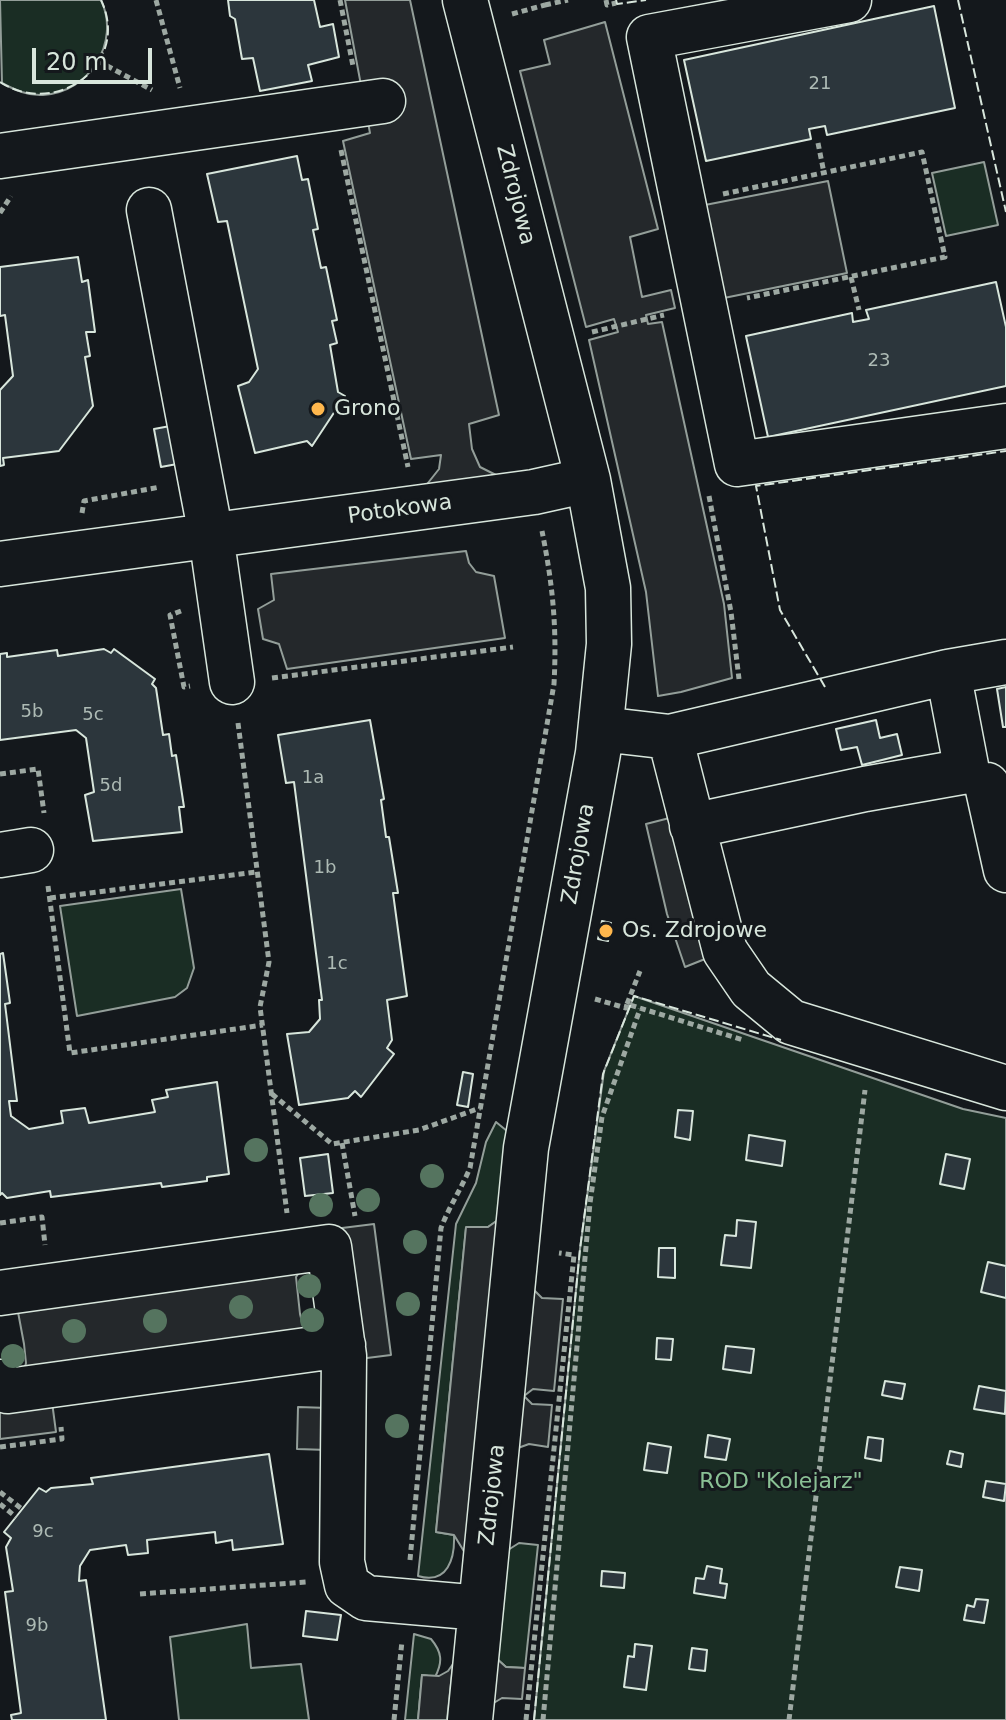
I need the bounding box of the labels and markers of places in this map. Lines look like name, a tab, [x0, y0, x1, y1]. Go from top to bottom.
place label: Grono	[334, 396, 400, 422]
marker: Grono	[309, 400, 327, 418]
place label: Os. Zdrojowe	[622, 918, 767, 944]
marker: Os. Zdrojowe	[597, 922, 615, 940]

